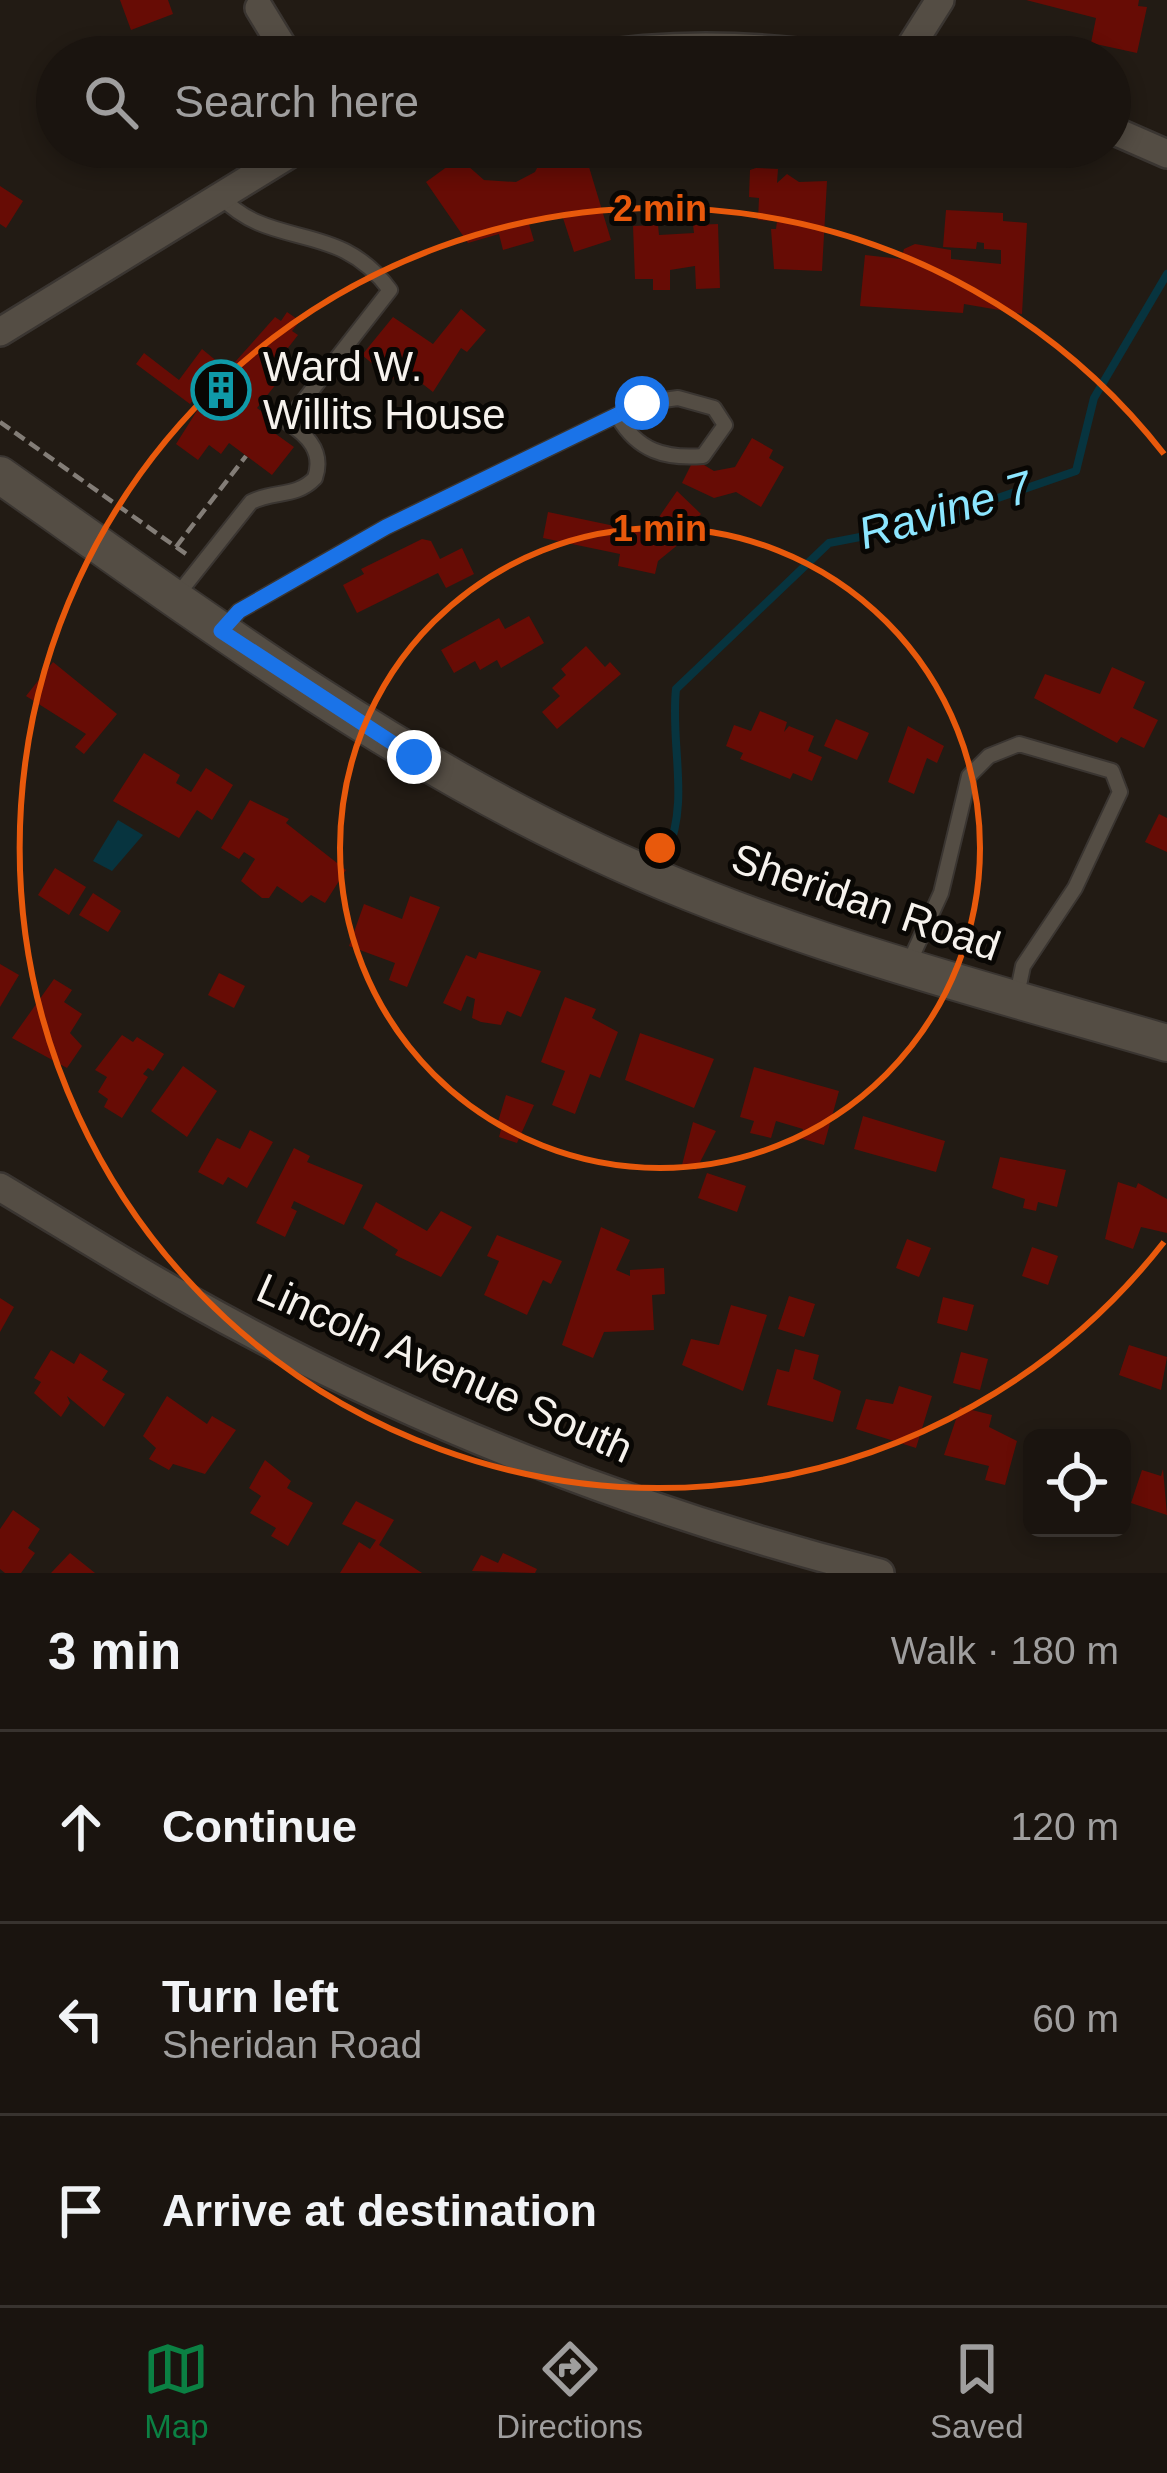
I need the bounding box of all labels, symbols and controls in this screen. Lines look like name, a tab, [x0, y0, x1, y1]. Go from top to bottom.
search box	[36, 36, 1131, 168]
icon: search	[78, 69, 144, 135]
text: Search here	[174, 76, 419, 127]
text: 2 min	[613, 188, 707, 229]
place label: Ward W. Willits House	[263, 343, 506, 438]
building icon: Ward W. Willits House	[190, 359, 252, 421]
route start	[615, 376, 669, 430]
water label: Ravine 7	[853, 460, 1039, 559]
text: 1 min	[613, 508, 707, 549]
route end	[387, 730, 441, 784]
centre of rings	[639, 827, 681, 869]
street label: Sheridan Road	[726, 834, 1006, 970]
street label: Lincoln Avenue South	[250, 1264, 640, 1472]
map controls	[1023, 1429, 1131, 1537]
button: locate	[1023, 1429, 1131, 1537]
text: 3 min	[48, 1623, 181, 1680]
text: Walk · 180 m	[891, 1629, 1119, 1672]
icon: ahead	[48, 1794, 114, 1860]
text: Continue	[162, 1801, 357, 1852]
text: 120 m	[1011, 1805, 1119, 1848]
text: Turn left	[162, 1971, 339, 2022]
icon: left	[48, 1986, 114, 2052]
text: 60 m	[1032, 1997, 1119, 2040]
text: Sheridan Road	[162, 2023, 422, 2066]
icon: arrive	[48, 2178, 114, 2244]
text: Arrive at destination	[162, 2185, 597, 2236]
tab: Map	[143, 2336, 209, 2446]
tab: Directions	[496, 2336, 643, 2446]
tab: Saved	[930, 2336, 1024, 2446]

